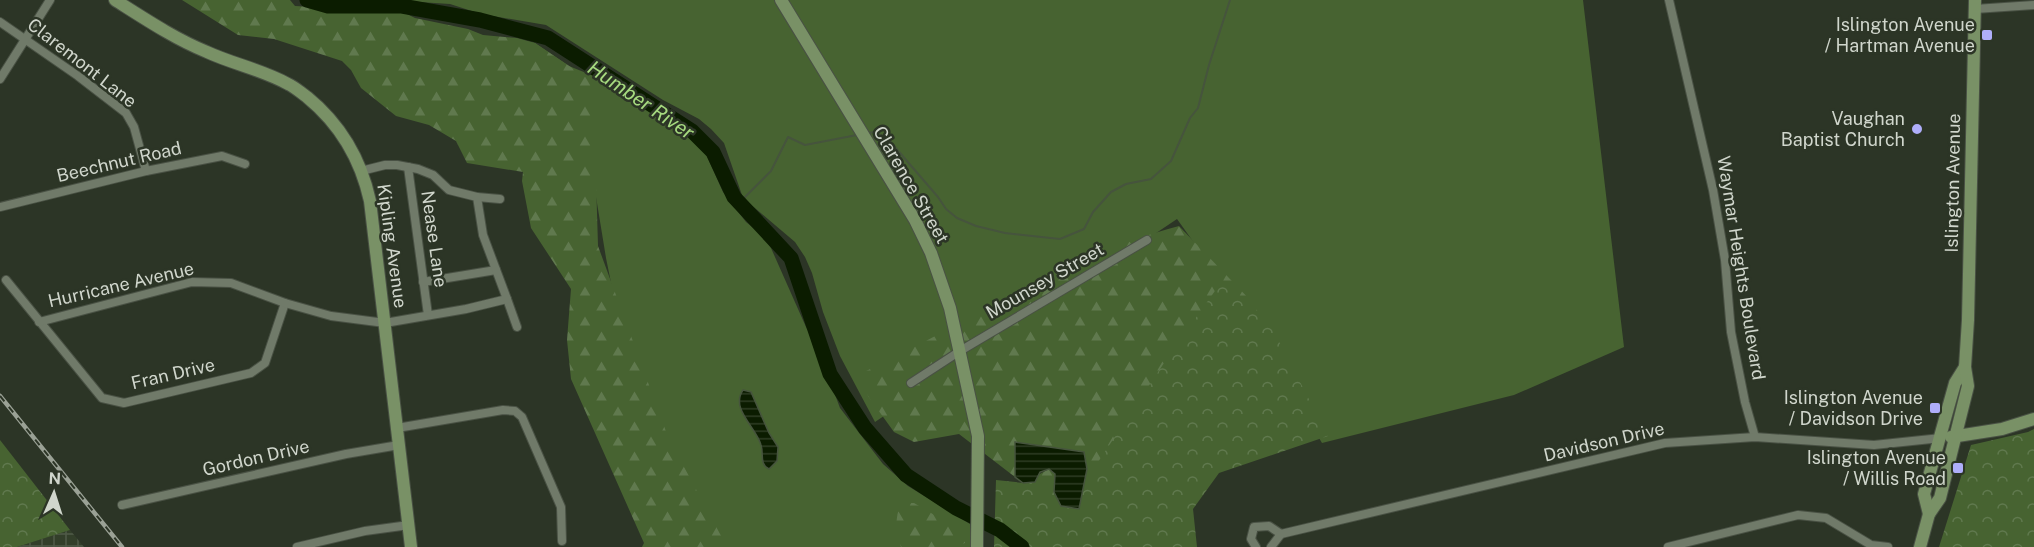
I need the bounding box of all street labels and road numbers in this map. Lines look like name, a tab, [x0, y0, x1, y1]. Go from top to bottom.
street label: Claremont Lane	[24, 14, 141, 112]
street label: Islington Avenue	[1941, 113, 1964, 253]
street label: Clarence Street	[869, 122, 954, 247]
street label: Beechnut Road	[54, 137, 183, 186]
street label: Waymar Heights Boulevard	[1713, 154, 1770, 382]
street label: Kipling Avenue	[373, 182, 412, 309]
street label: Nease Lane	[417, 189, 452, 289]
street label: Mounsey Street	[982, 238, 1107, 323]
street label: Hurricane Avenue	[46, 258, 196, 312]
street label: Fran Drive	[129, 354, 217, 393]
street label: Davidson Drive	[1541, 417, 1666, 466]
street label: Gordon Drive	[200, 435, 311, 480]

